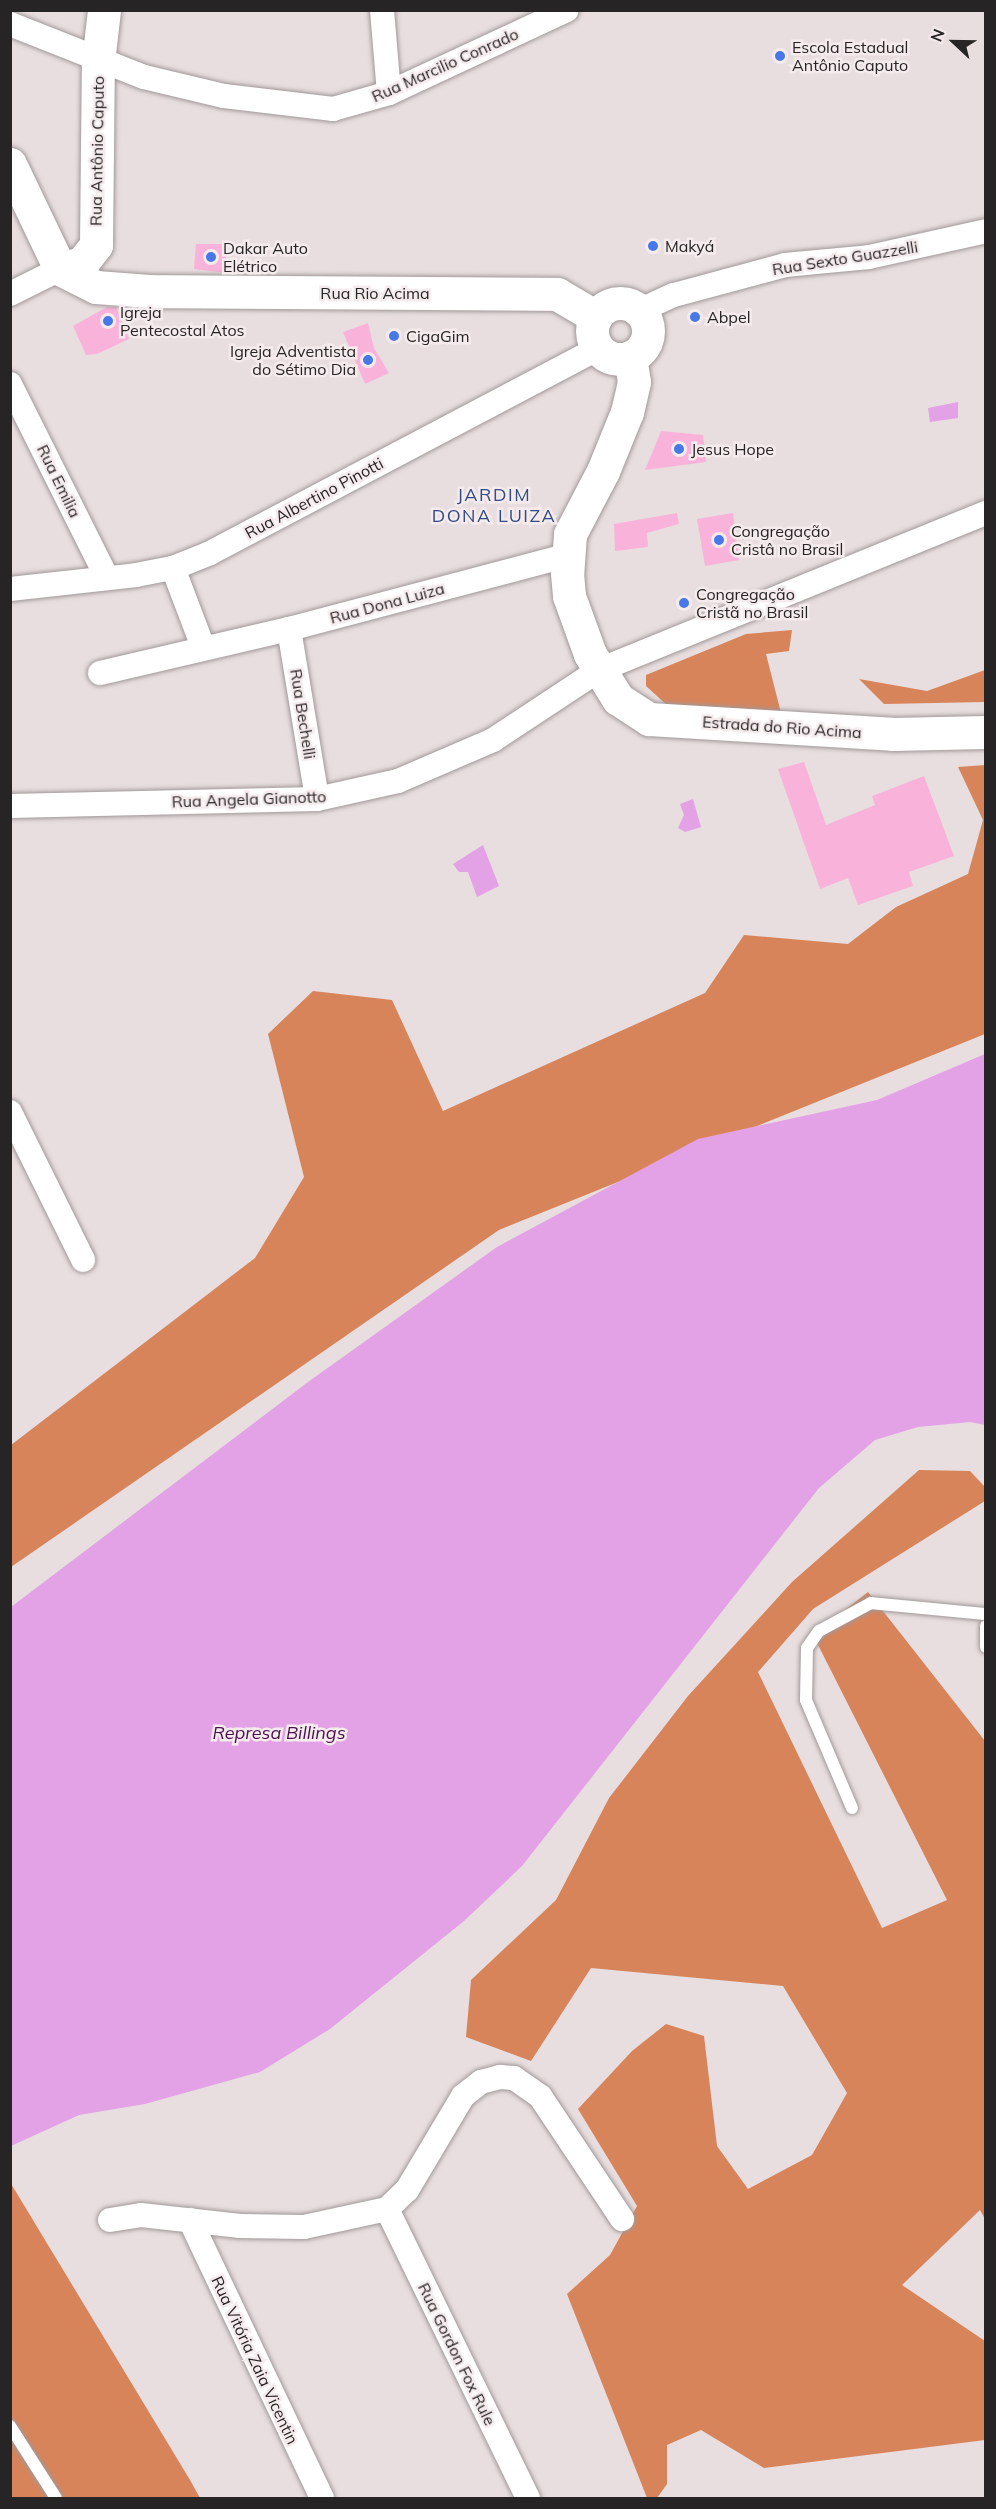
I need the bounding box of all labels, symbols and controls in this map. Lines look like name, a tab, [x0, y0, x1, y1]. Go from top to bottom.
north arrow	[924, 12, 984, 72]
street label: Rua Marcilio Conrado	[369, 24, 521, 106]
text: N	[926, 26, 949, 45]
place label: Escola Estadual Antônio Caputo	[792, 37, 908, 75]
marker: Escola Estadual Antônio Caputo	[773, 49, 787, 63]
street label: Rua Antônio Caputo	[86, 76, 108, 226]
place label: Makyá	[665, 236, 714, 256]
street label: Rua Sexto Guazzelli	[771, 237, 919, 279]
place label: Dakar Auto Elétrico	[223, 238, 308, 276]
marker: Makyá	[646, 239, 660, 253]
marker: Dakar Auto Elétrico	[204, 250, 218, 264]
street label: Rua Rio Acima	[320, 283, 430, 303]
place label: Igreja Pentecostal Atos	[120, 302, 244, 340]
place label: Abpel	[707, 307, 750, 327]
marker: Abpel	[688, 310, 702, 324]
marker: Igreja Pentecostal Atos	[101, 314, 115, 328]
place label: CigaGim	[406, 326, 470, 346]
marker: CigaGim	[387, 329, 401, 343]
place label: Igreja Adventista do Sétimo Dia	[230, 341, 356, 379]
marker: Igreja Adventista do Sétimo Dia	[361, 353, 375, 367]
place label: Jesus Hope	[691, 439, 774, 459]
street label: Rua Emilia	[33, 441, 85, 521]
marker: Jesus Hope	[672, 442, 686, 456]
street label: Rua Albertino Pinotti	[242, 453, 386, 543]
district label: JARDIM DONA LUIZA	[432, 485, 556, 528]
place label: Congregação Cristâ no Brasil	[731, 521, 843, 559]
marker: Congregação Cristâ no Brasil	[712, 533, 726, 547]
street label: Rua Dona Luiza	[328, 578, 446, 628]
place label: Congregação Cristã no Brasil	[696, 584, 808, 622]
marker: Congregação Cristã no Brasil	[677, 596, 691, 610]
street label: Rua Bechelli	[286, 668, 320, 760]
street label: Estrada do Rio Acima	[702, 712, 862, 742]
street label: Rua Angela Gianotto	[171, 787, 327, 811]
water label: Represa Billings	[212, 1722, 346, 1744]
street label: Rua Vitória Zaia Vicentin	[208, 2273, 302, 2447]
street label: Rua Gordon Fox Rule	[414, 2280, 500, 2428]

